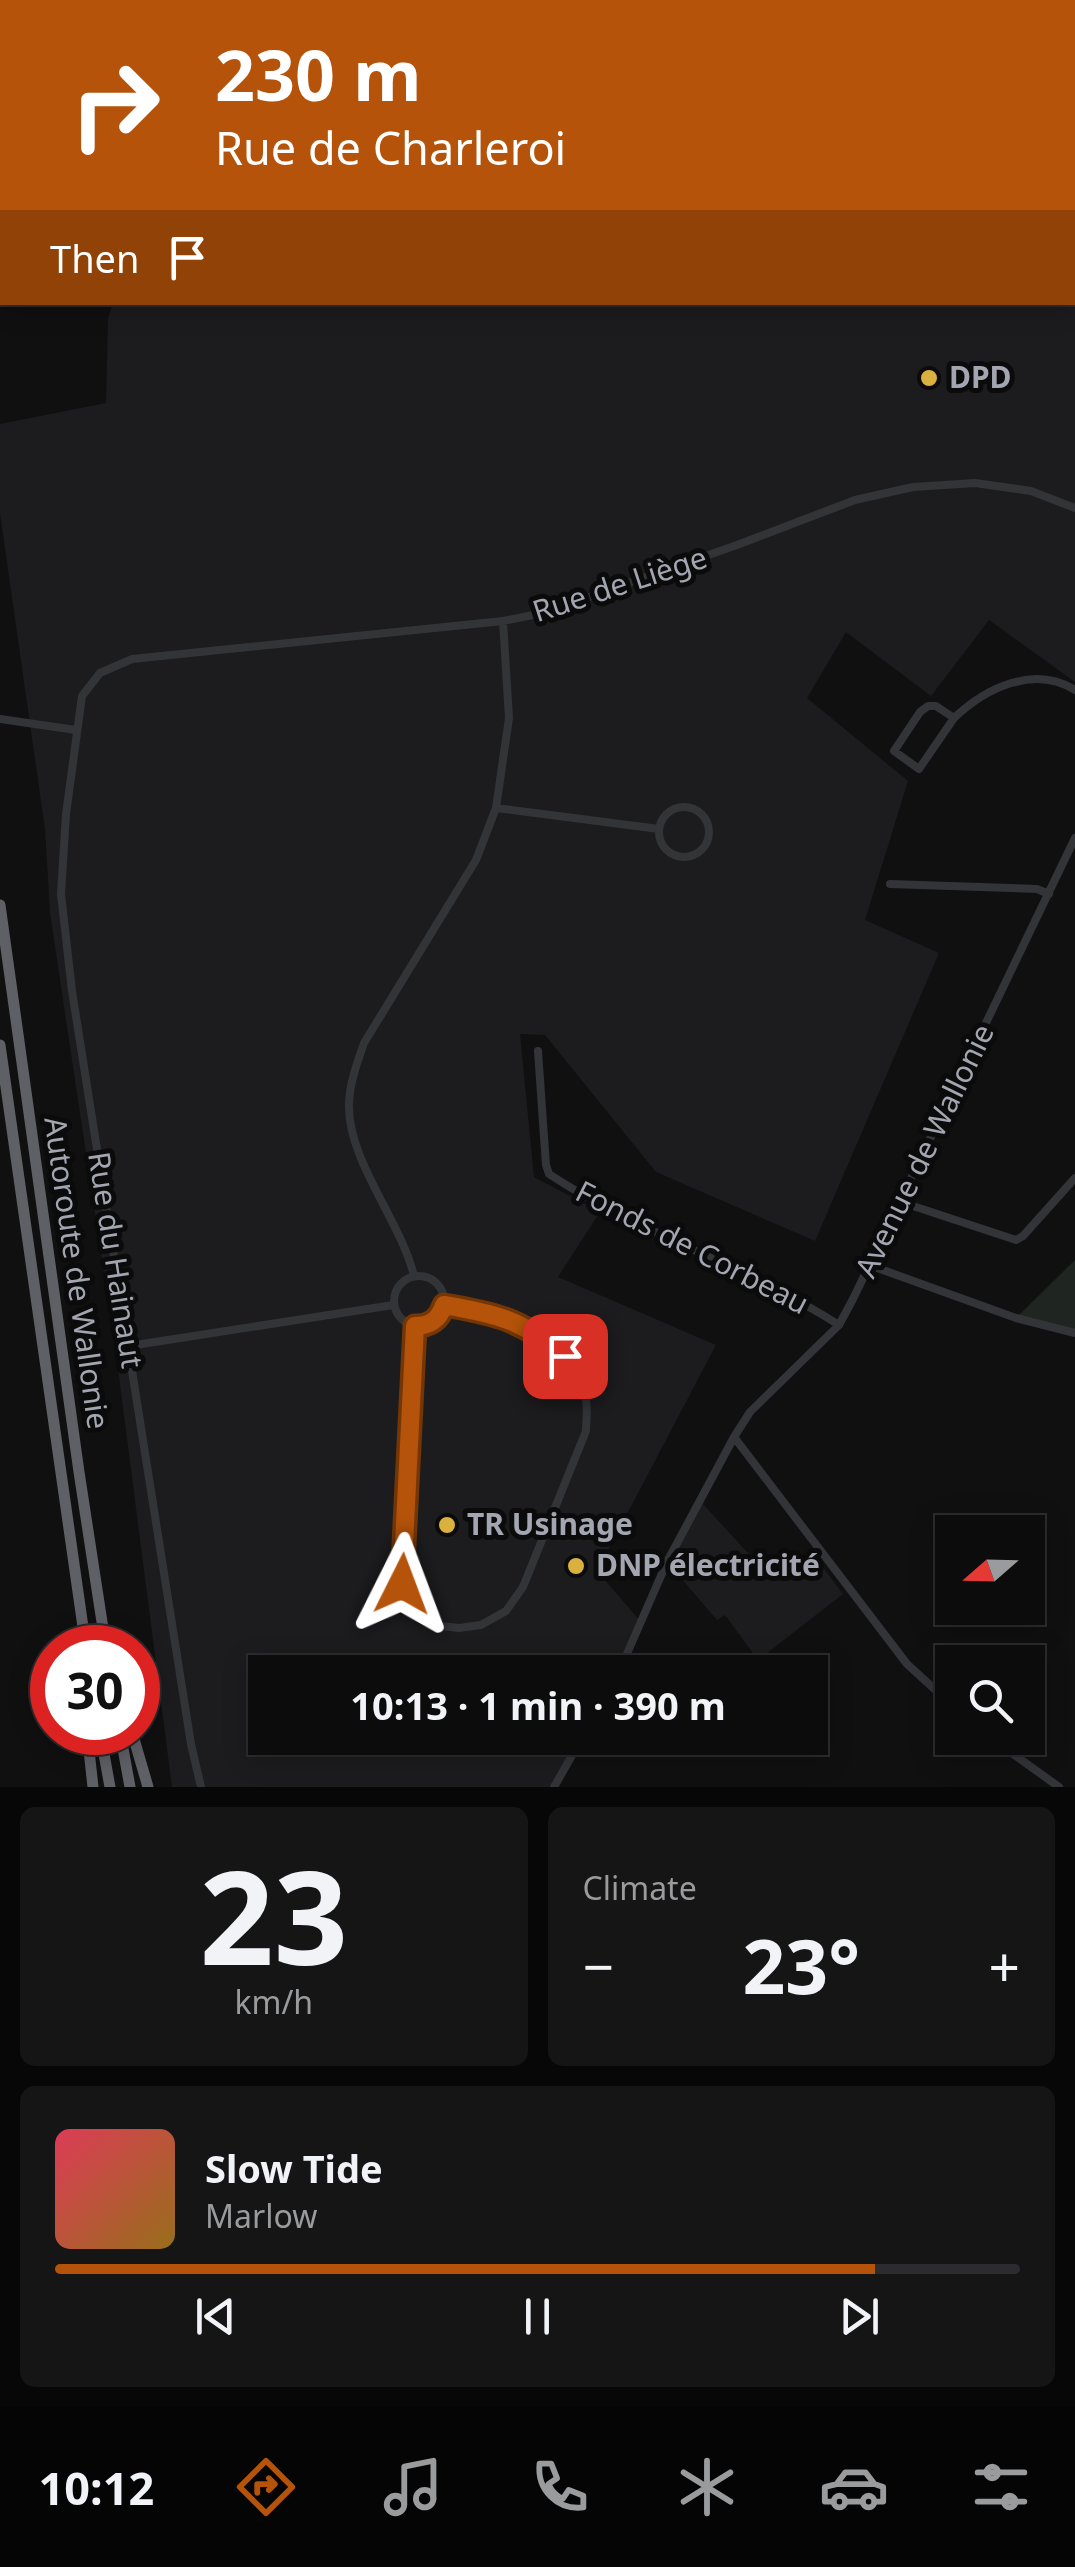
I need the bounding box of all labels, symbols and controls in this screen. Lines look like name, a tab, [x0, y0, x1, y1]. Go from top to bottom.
text: 230 m	[215, 26, 422, 122]
icon: right	[50, 40, 180, 170]
text: Rue de Charleroi	[215, 117, 566, 178]
icon: arrive	[160, 230, 215, 285]
text: Then	[50, 232, 140, 284]
place label: DPD	[949, 356, 1012, 397]
marker: DPD	[918, 367, 940, 389]
street label: Rue de Liège	[527, 536, 712, 631]
street label: Avenue de Wallonie	[844, 1017, 1003, 1284]
street label: Autoroute de Wallonie	[35, 1114, 120, 1432]
street label: Rue du Hainaut	[79, 1149, 154, 1371]
street label: Fonds de Corbeau	[569, 1170, 816, 1323]
pin	[523, 1314, 608, 1399]
icon: arrive	[538, 1329, 593, 1384]
place label: TR Usinage	[467, 1503, 633, 1544]
marker: TR Usinage	[436, 1514, 458, 1536]
north arrow	[935, 1515, 1045, 1625]
map controls	[935, 1515, 1045, 1755]
position arrow	[350, 1532, 454, 1636]
place label: DNP électricité	[596, 1544, 820, 1585]
marker: DNP électricité	[565, 1555, 587, 1577]
speed limit sign: 30	[30, 1625, 160, 1755]
button: search	[935, 1645, 1045, 1755]
text: 10:13 · 1 min · 390 m	[350, 1679, 726, 1731]
text: 23	[199, 1826, 348, 2003]
text: Climate	[583, 1866, 697, 1909]
text: 23°	[742, 1914, 860, 2016]
text: −	[583, 1928, 614, 2003]
text: +	[989, 1928, 1020, 2003]
text: km/h	[234, 1980, 313, 2023]
text: Slow Tide	[205, 2142, 383, 2194]
text: Marlow	[205, 2194, 317, 2237]
icon: previous	[188, 2289, 243, 2344]
icon: pause	[510, 2289, 565, 2344]
icon: next	[832, 2289, 887, 2344]
icon: directions	[231, 2452, 301, 2522]
icon: music	[378, 2452, 448, 2522]
icon: phone	[525, 2452, 595, 2522]
icon: climate	[672, 2452, 742, 2522]
icon: car	[819, 2452, 889, 2522]
icon: filters	[966, 2452, 1036, 2522]
text: 10:12	[39, 2457, 154, 2518]

